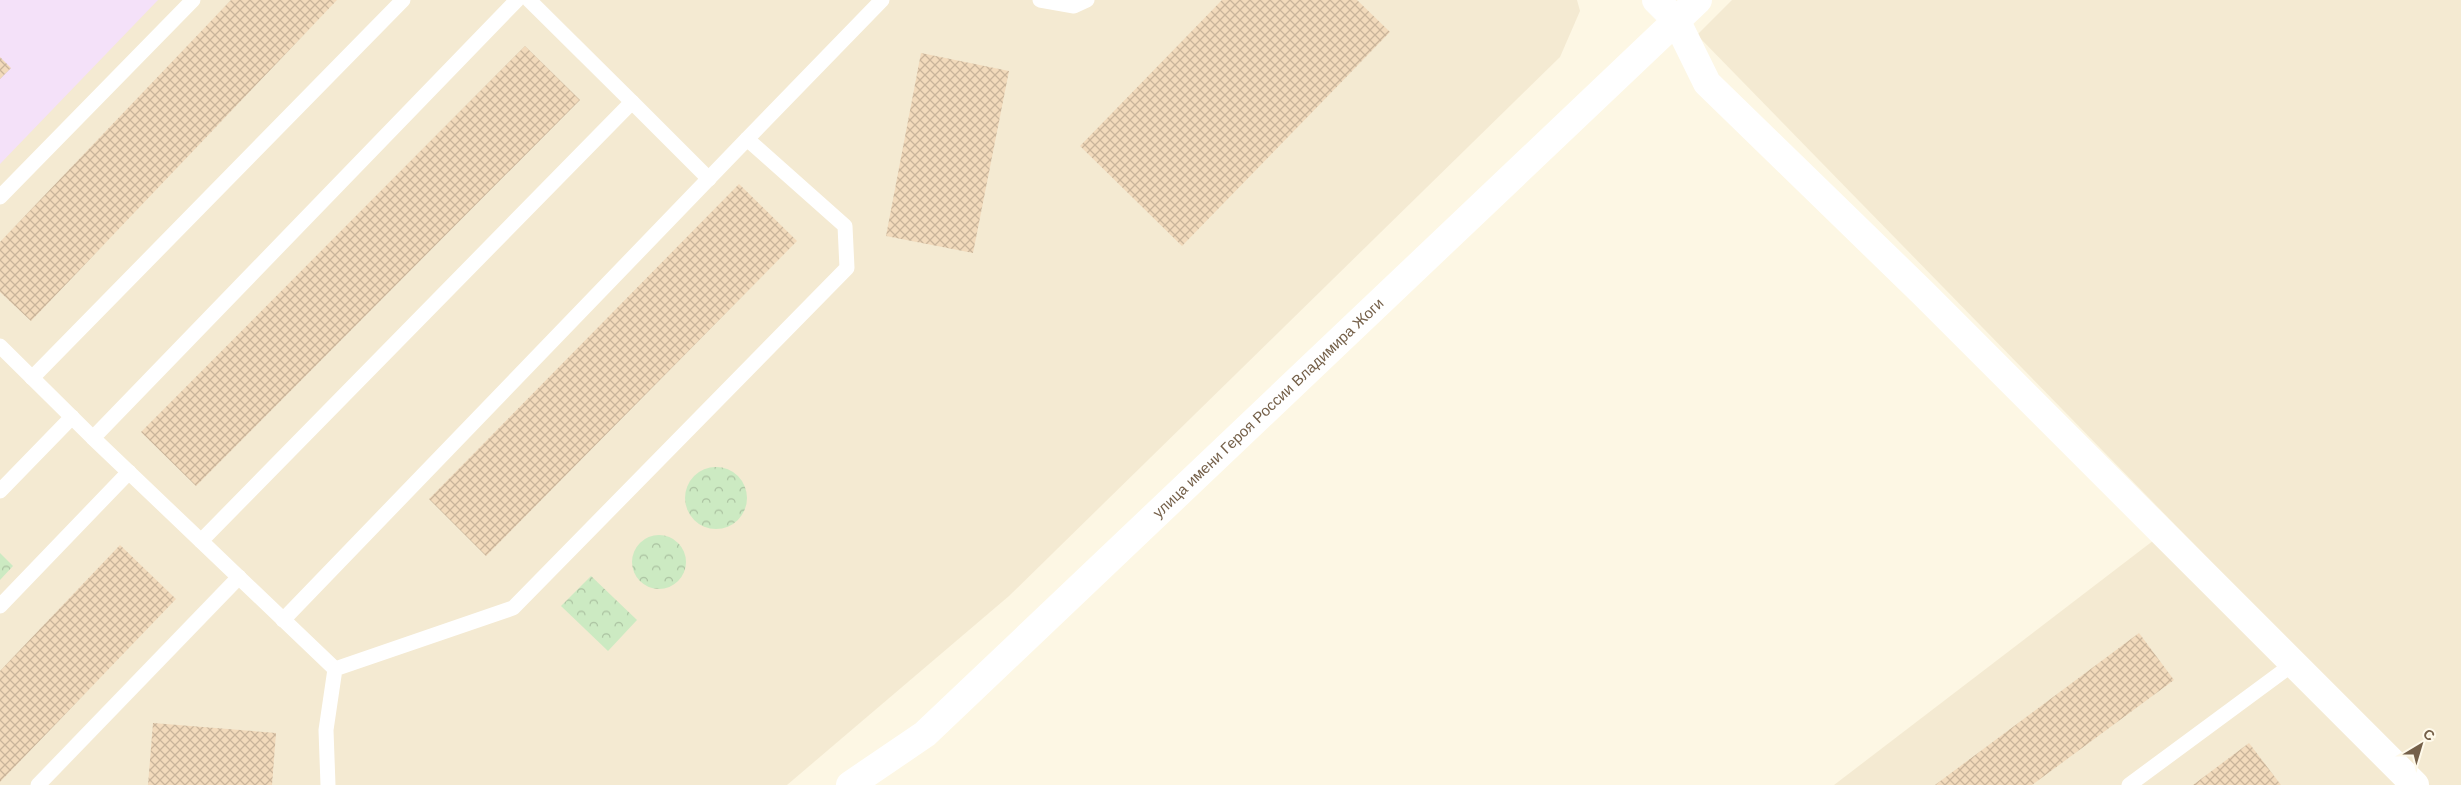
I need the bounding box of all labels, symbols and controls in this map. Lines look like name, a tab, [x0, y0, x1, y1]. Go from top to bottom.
street label: улица имени Героя России Владимира Жоги	[1149, 294, 1387, 521]
north arrow	[2396, 720, 2446, 770]
text: С	[2420, 725, 2438, 744]

